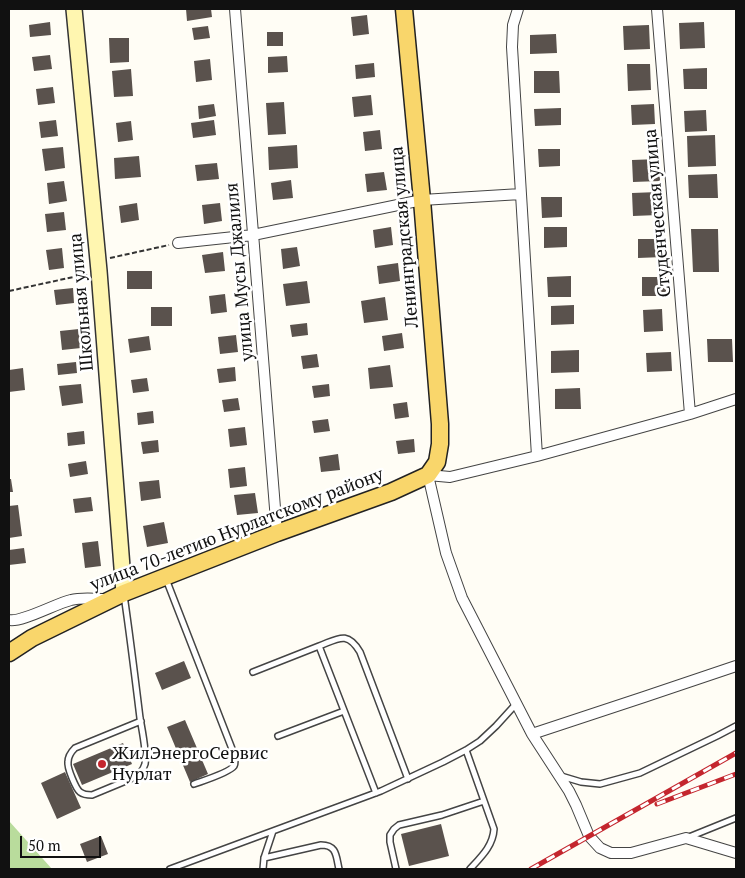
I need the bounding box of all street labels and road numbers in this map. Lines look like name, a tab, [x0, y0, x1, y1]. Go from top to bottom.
street label: Студенческая улица	[640, 128, 676, 298]
street label: Ленинградская улица	[386, 145, 424, 329]
street label: улица Мусы Джалиля	[221, 182, 259, 362]
street label: Школьная улица	[65, 232, 99, 372]
street label: улица 70-летию Нурлатскому району	[87, 464, 387, 596]

